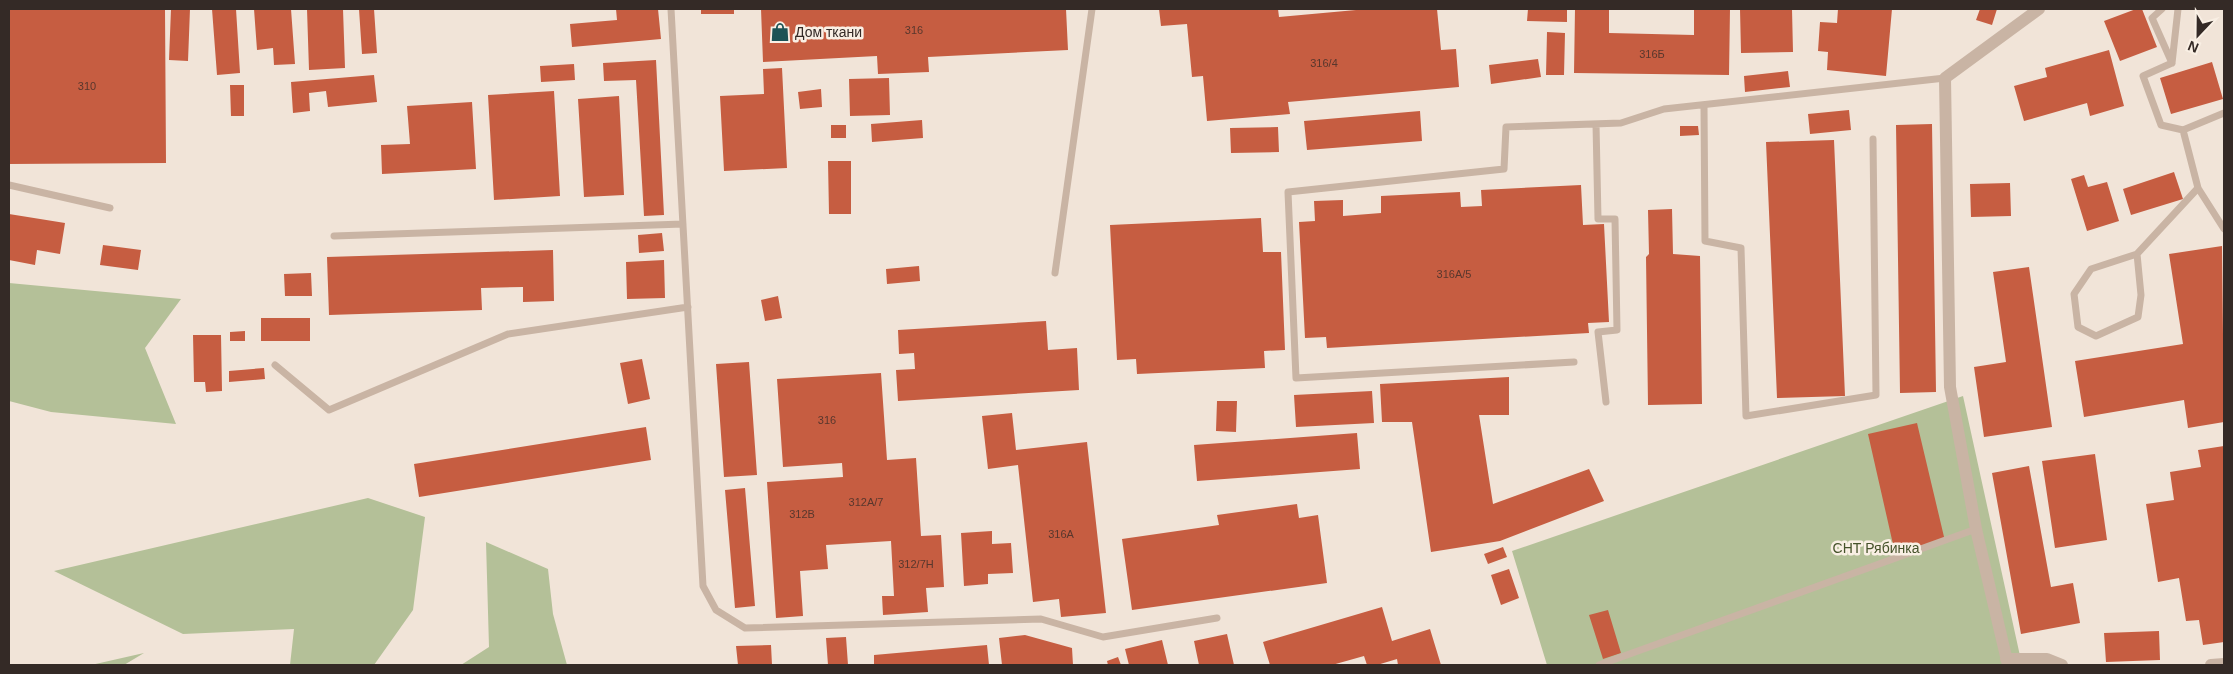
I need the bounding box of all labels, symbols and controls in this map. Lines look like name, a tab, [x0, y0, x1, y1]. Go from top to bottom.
north arrow	[2173, 10, 2223, 60]
shop icon: Дом ткани	[769, 21, 791, 43]
place label: Дом ткани	[795, 24, 862, 40]
house number: 316	[905, 24, 923, 36]
text: N	[2185, 38, 2201, 56]
house number: 316Б	[1639, 48, 1665, 60]
house number: 316/4	[1310, 57, 1338, 69]
house number: 310	[78, 80, 96, 92]
house number: 316А/5	[1437, 268, 1471, 280]
house number: 316	[818, 414, 836, 426]
house number: 312А/7	[849, 496, 883, 508]
house number: 312В	[789, 508, 815, 520]
house number: 316А	[1048, 528, 1075, 540]
park label: СНТ Рябинка	[1833, 540, 1920, 556]
house number: 312/7Н	[898, 558, 934, 570]

